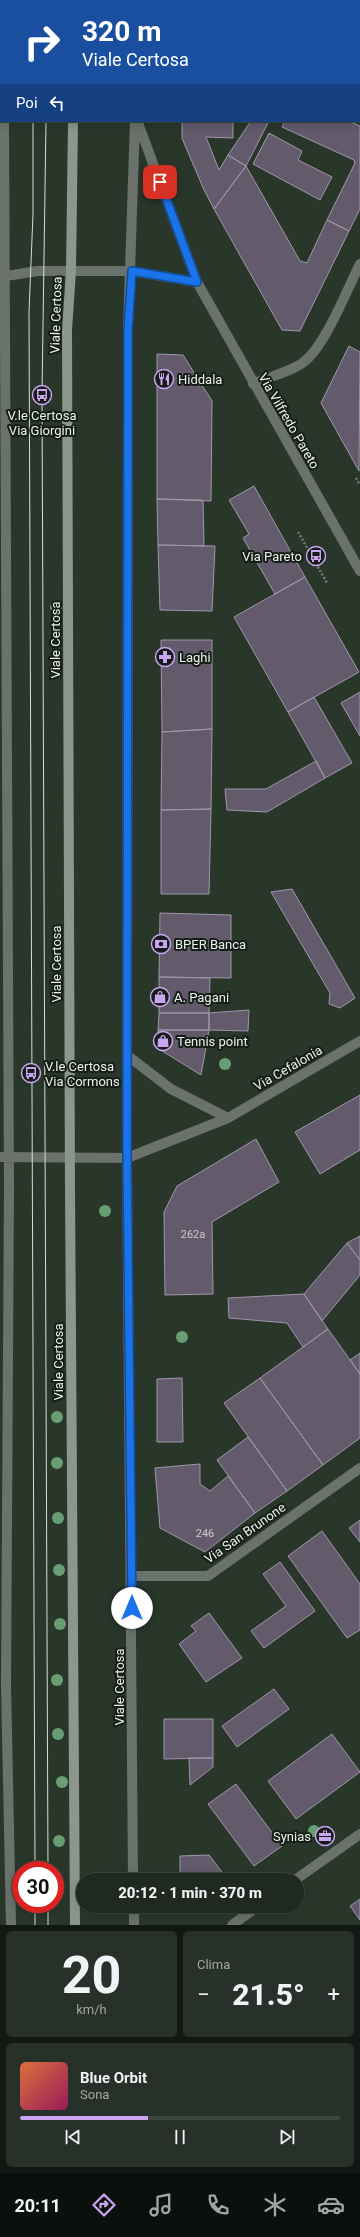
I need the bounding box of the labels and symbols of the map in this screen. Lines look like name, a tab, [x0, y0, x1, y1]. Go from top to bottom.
pin	[143, 165, 177, 199]
street label: Viale Certosa	[47, 276, 65, 354]
restaurant icon: Hiddala	[153, 368, 175, 390]
street label: Via Vilfredo Pareto	[256, 371, 322, 471]
place label: Hiddala	[178, 372, 222, 387]
bus stop icon: V.le Certosa Via Giorgini	[31, 384, 53, 406]
place label: V.le Certosa Via Giorgini	[8, 408, 76, 438]
bus stop icon: Via Pareto	[305, 545, 327, 567]
place label: Via Pareto	[242, 549, 302, 564]
street label: Viale Certosa	[48, 601, 63, 679]
pharmacy icon: Laghi	[154, 646, 176, 668]
place label: Laghi	[179, 650, 211, 665]
street label: Viale Certosa	[49, 925, 64, 1003]
bank icon: BPER Banca	[150, 933, 172, 955]
place label: BPER Banca	[175, 937, 246, 952]
shop icon: A. Pagani	[149, 986, 171, 1008]
place label: A. Pagani	[174, 990, 229, 1005]
shop icon: Tennis point	[152, 1030, 174, 1052]
place label: Tennis point	[177, 1034, 248, 1049]
street label: Via Cefalonia	[251, 1042, 325, 1094]
place label: V.le Certosa Via Cormons	[45, 1059, 120, 1089]
bus stop icon: V.le Certosa Via Cormons	[20, 1062, 42, 1084]
house number: 262a	[181, 1228, 205, 1241]
street label: Viale Certosa	[51, 1323, 66, 1401]
street label: Via San Brunone	[202, 1499, 288, 1566]
house number: 246	[196, 1527, 214, 1540]
position arrow	[111, 1587, 153, 1629]
street label: Viale Certosa	[112, 1648, 127, 1726]
office icon: Synias	[314, 1825, 336, 1847]
place label: Synias	[273, 1829, 311, 1844]
speed limit sign: 30	[12, 1861, 64, 1913]

